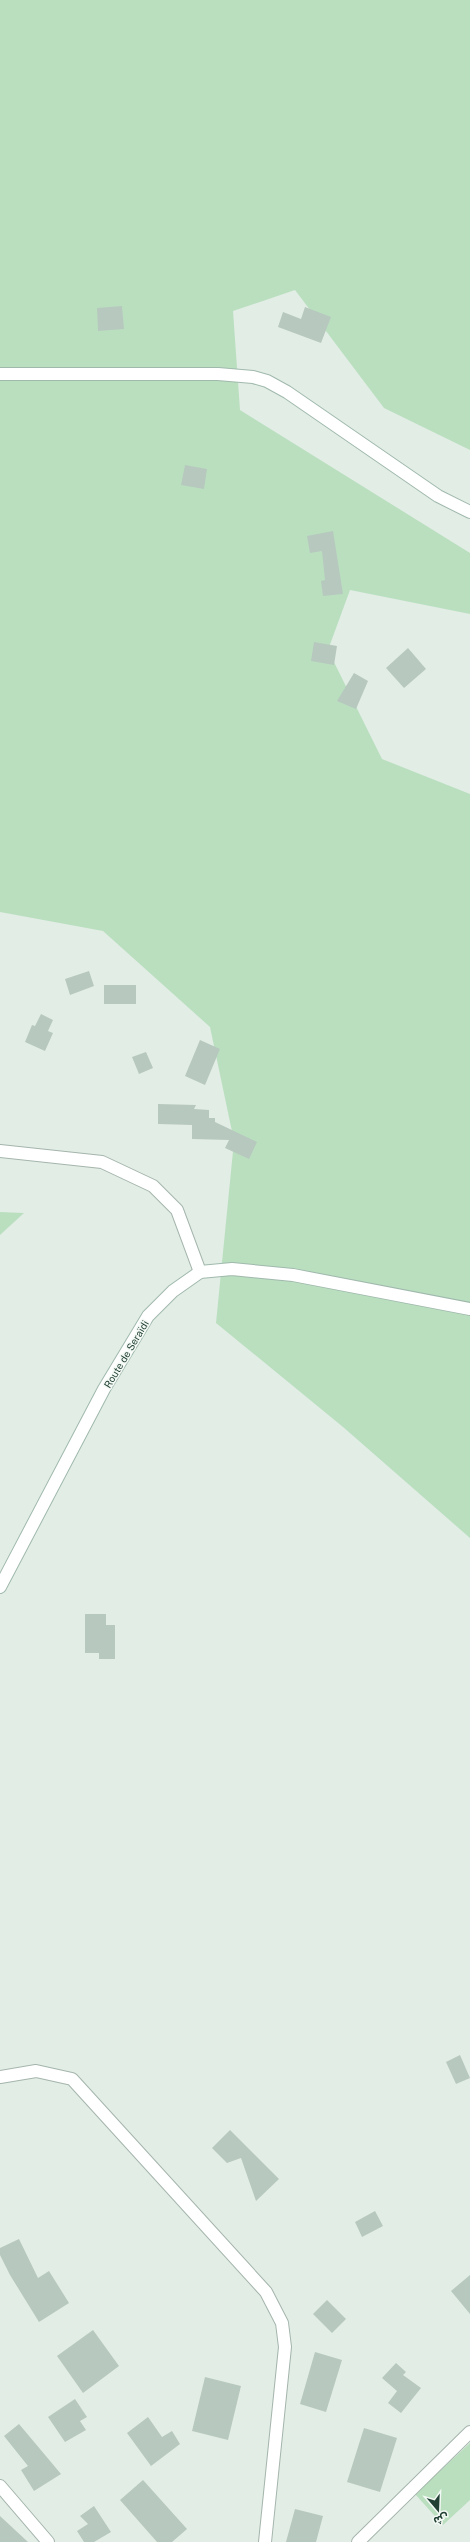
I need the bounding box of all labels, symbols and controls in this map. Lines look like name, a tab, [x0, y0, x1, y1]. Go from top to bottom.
street label: Route de Seraïdi	[101, 1318, 151, 1390]
north arrow	[418, 2490, 458, 2530]
text: ش	[432, 2510, 450, 2528]

